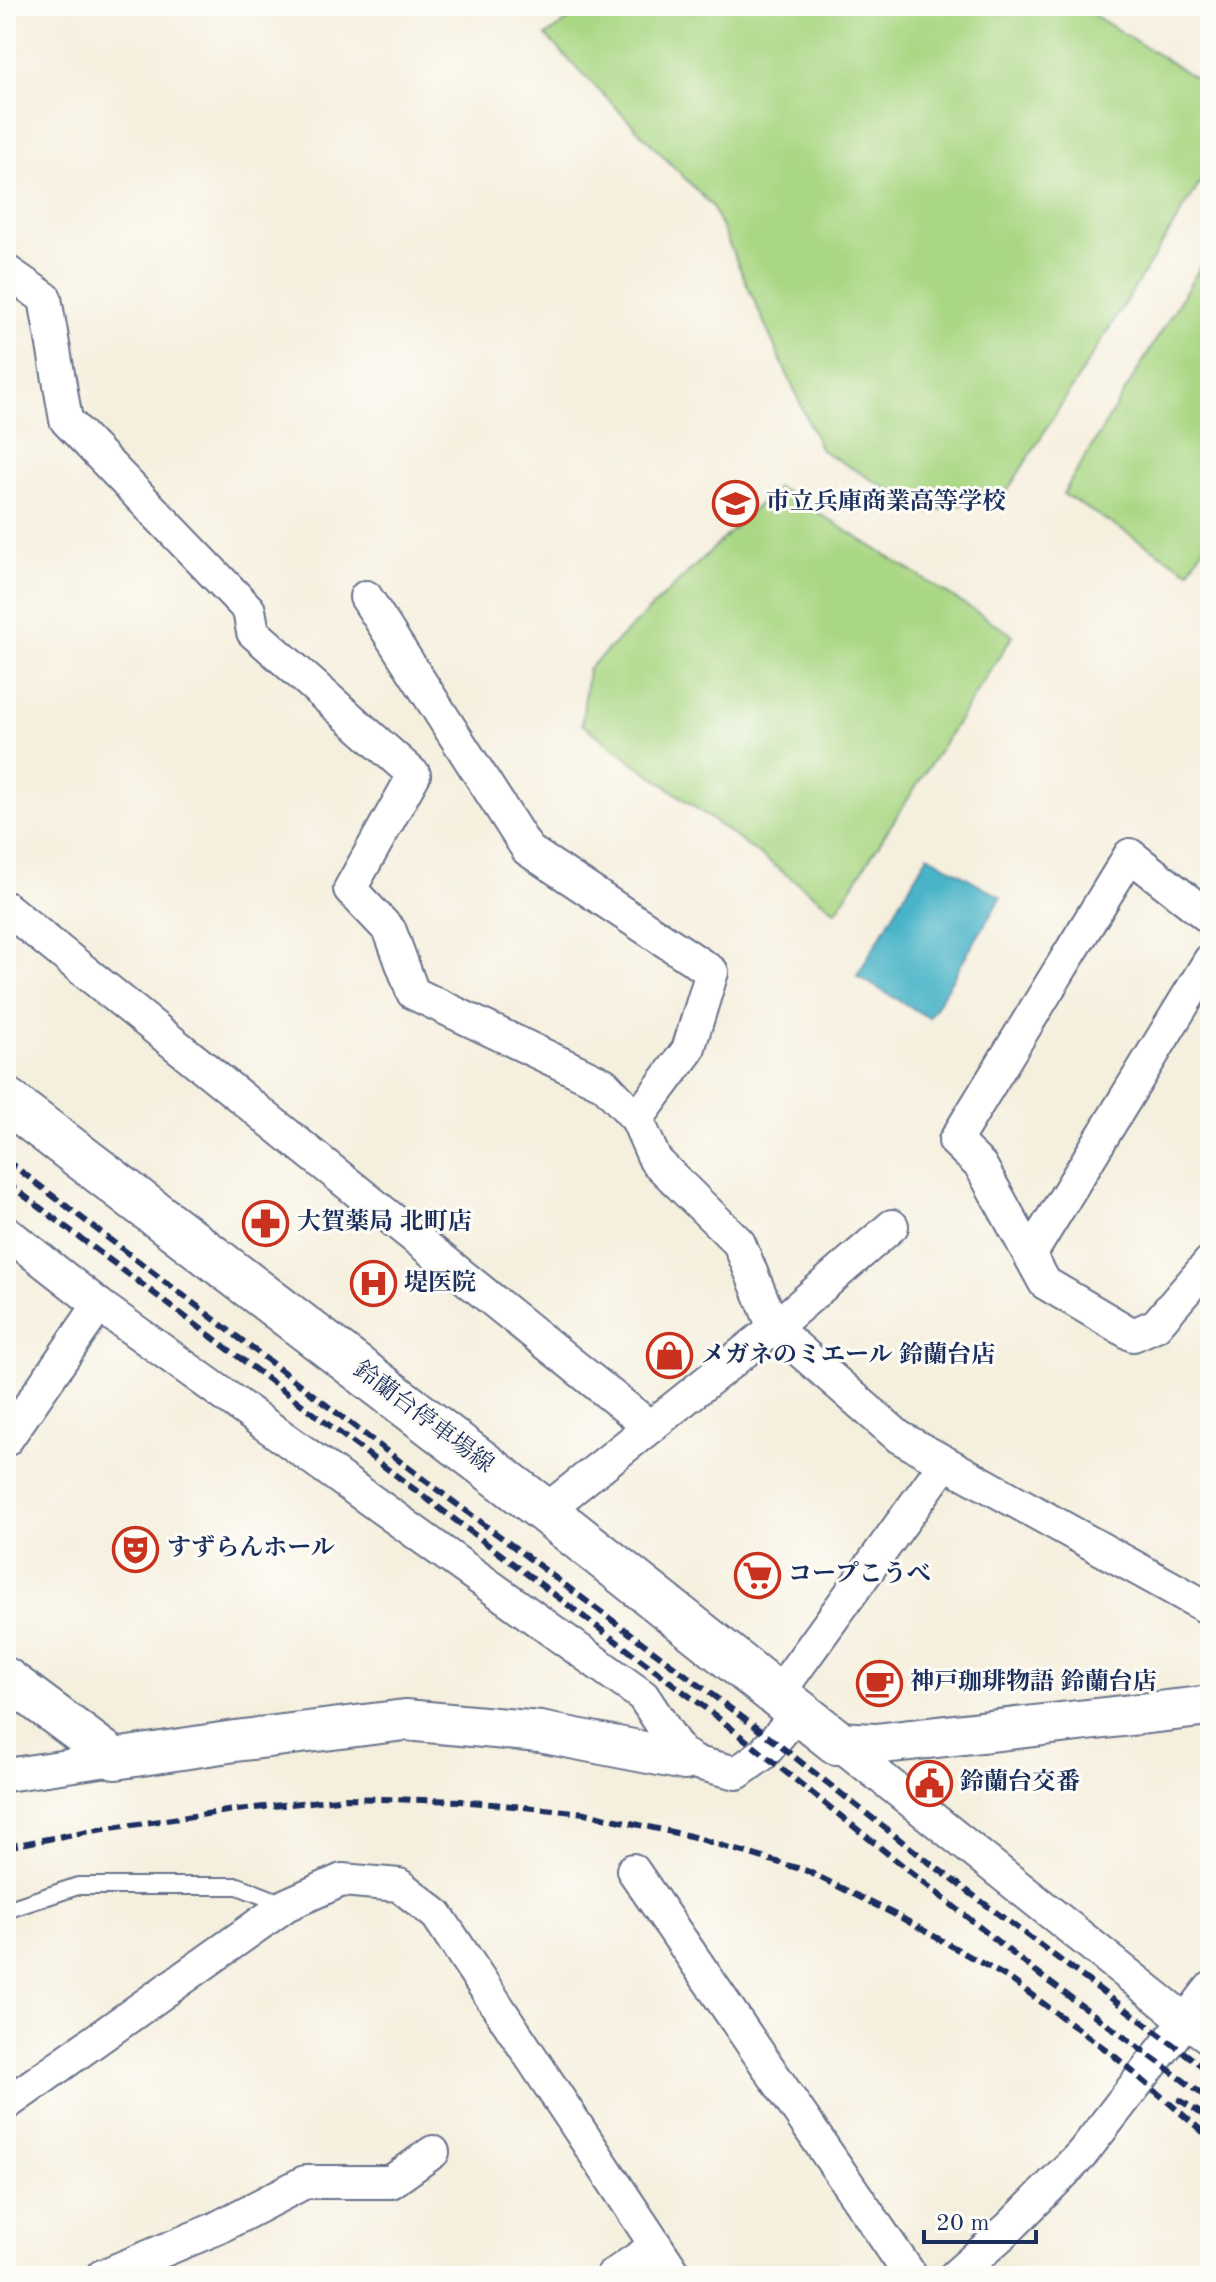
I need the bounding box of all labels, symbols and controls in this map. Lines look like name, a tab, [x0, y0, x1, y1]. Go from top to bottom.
school or university icon: 市立兵庫商業高等学校	[711, 479, 759, 527]
place label: 市立兵庫商業高等学校	[766, 488, 1006, 515]
pharmacy icon: 大賀薬局 北町店	[242, 1199, 290, 1247]
place label: 大賀薬局 北町店	[297, 1208, 472, 1235]
hospital icon: 堤医院	[349, 1260, 397, 1308]
place label: 堤医院	[404, 1269, 476, 1296]
shop icon: メガネのミエール 鈴蘭台店	[646, 1332, 694, 1380]
place label: メガネのミエール 鈴蘭台店	[701, 1341, 995, 1368]
street label: 鈴蘭台停車場線	[349, 1355, 499, 1478]
theatre icon: すずらんホール	[112, 1525, 160, 1573]
place label: すずらんホール	[167, 1534, 335, 1561]
supermarket icon: コープこうべ	[733, 1551, 781, 1599]
place label: コープこうべ	[788, 1561, 931, 1587]
cafe icon: 神戸珈琲物語 鈴蘭台店	[855, 1659, 903, 1707]
place label: 神戸珈琲物語 鈴蘭台店	[910, 1668, 1157, 1695]
public building icon: 鈴蘭台交番	[905, 1759, 953, 1807]
place label: 鈴蘭台交番	[960, 1768, 1080, 1795]
scale bar	[924, 2194, 1036, 2244]
text: 20 m	[936, 2212, 990, 2236]

